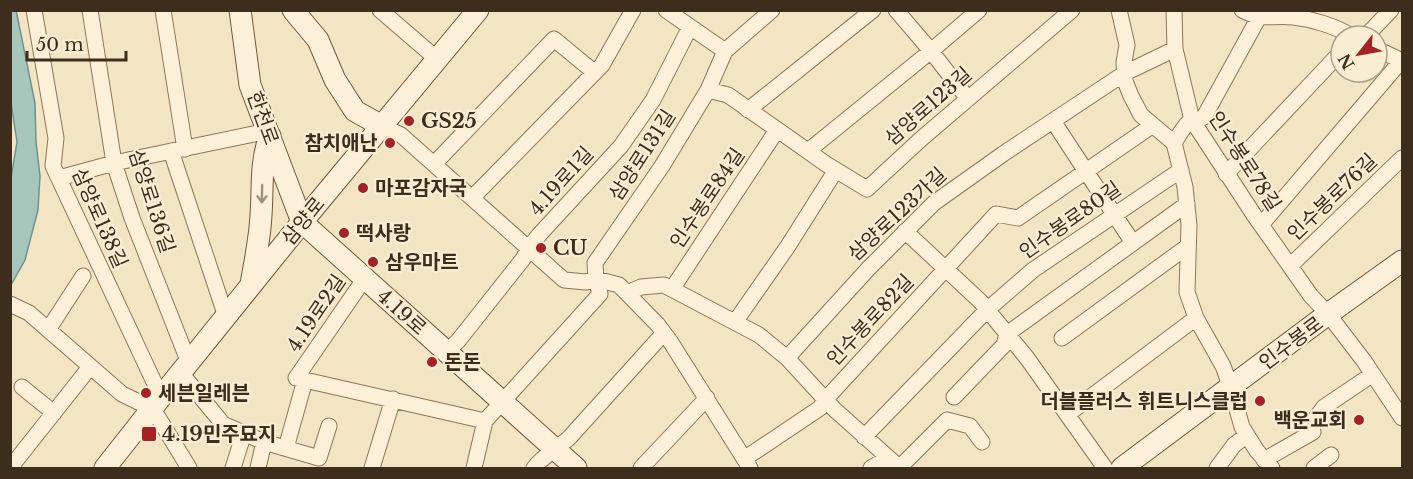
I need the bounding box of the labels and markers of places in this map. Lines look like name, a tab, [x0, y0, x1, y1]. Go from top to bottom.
place label: GS25	[421, 109, 477, 133]
marker: GS25	[402, 114, 416, 128]
place label: 참치애난	[304, 131, 378, 155]
marker: 참치애난	[383, 136, 397, 150]
place label: 마포감자국	[375, 176, 467, 200]
marker: 마포감자국	[356, 181, 370, 195]
place label: 떡사랑	[356, 221, 411, 245]
marker: 떡사랑	[337, 226, 351, 240]
place label: CU	[553, 236, 587, 260]
marker: CU	[534, 241, 548, 255]
place label: 삼우마트	[385, 250, 459, 274]
marker: 삼우마트	[366, 255, 380, 269]
place label: 돈돈	[444, 350, 481, 374]
marker: 돈돈	[425, 355, 439, 369]
place label: 세븐일레븐	[158, 381, 250, 405]
marker: 세븐일레븐	[139, 386, 153, 400]
place label: 더블플러스 휘트니스클럽	[1040, 389, 1248, 413]
marker: 더블플러스 휘트니스클럽	[1253, 394, 1267, 408]
place label: 백운교회	[1273, 408, 1347, 432]
marker: 백운교회	[1352, 413, 1366, 427]
place label: 4.19민주묘지	[162, 422, 276, 446]
marker: 4.19민주묘지	[140, 425, 158, 443]

